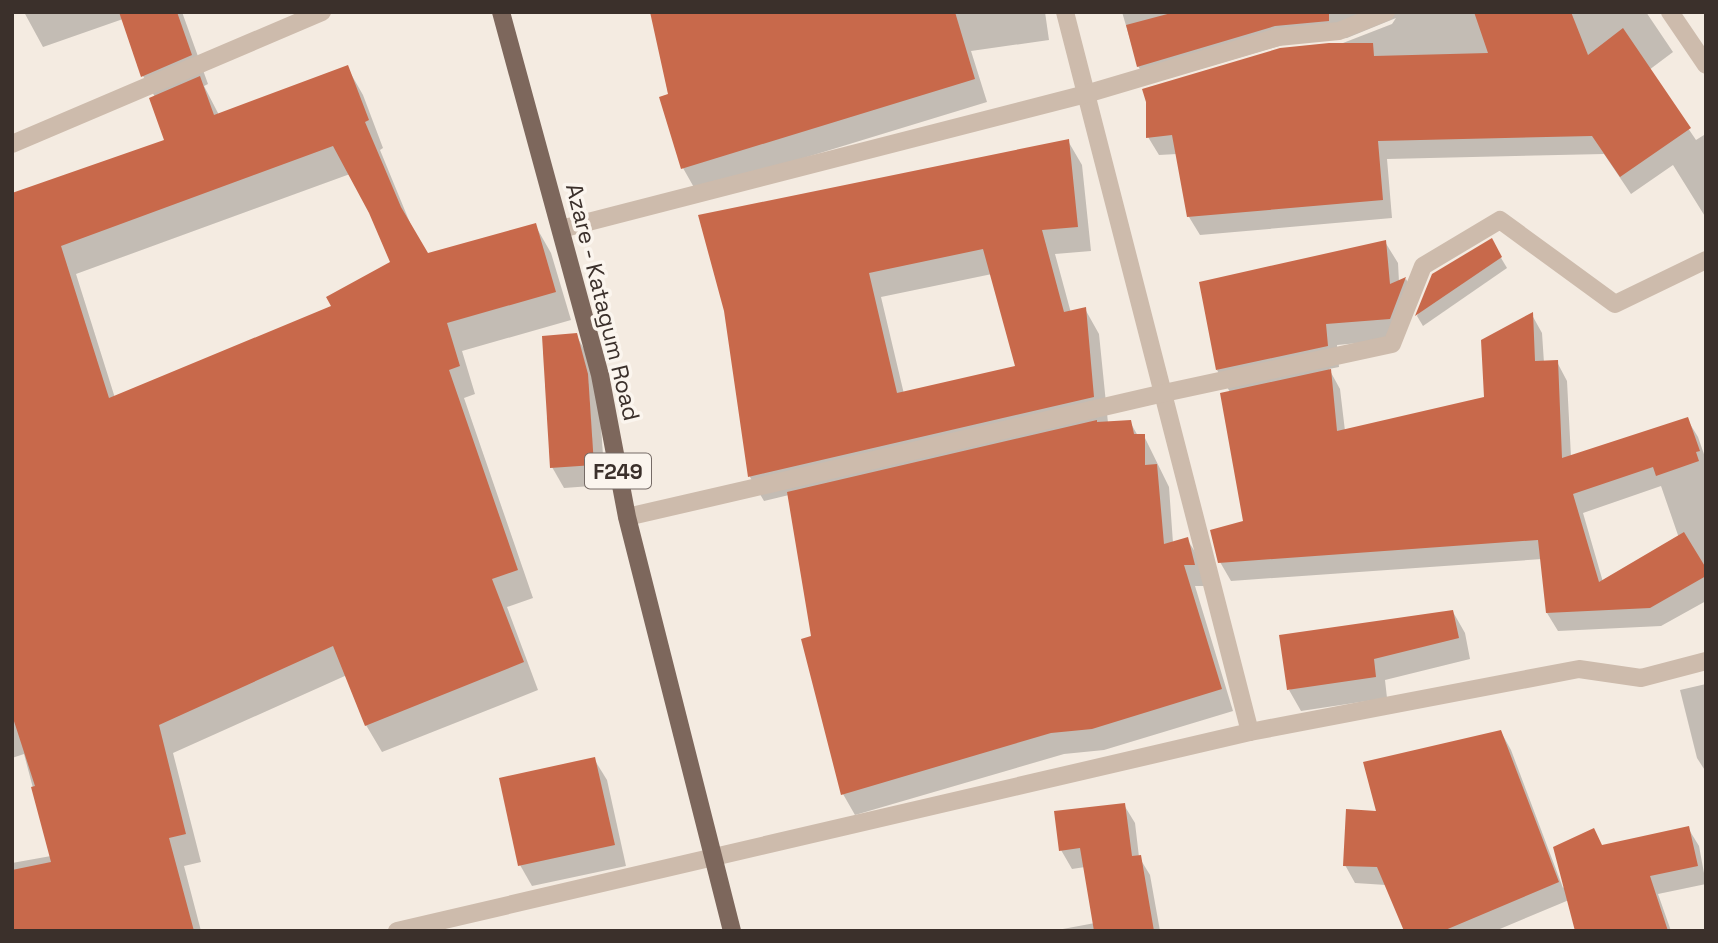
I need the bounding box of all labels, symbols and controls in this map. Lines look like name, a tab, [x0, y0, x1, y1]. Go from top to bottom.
street label: Azare - Katagum Road	[559, 180, 647, 424]
road number: F249	[585, 454, 651, 489]

